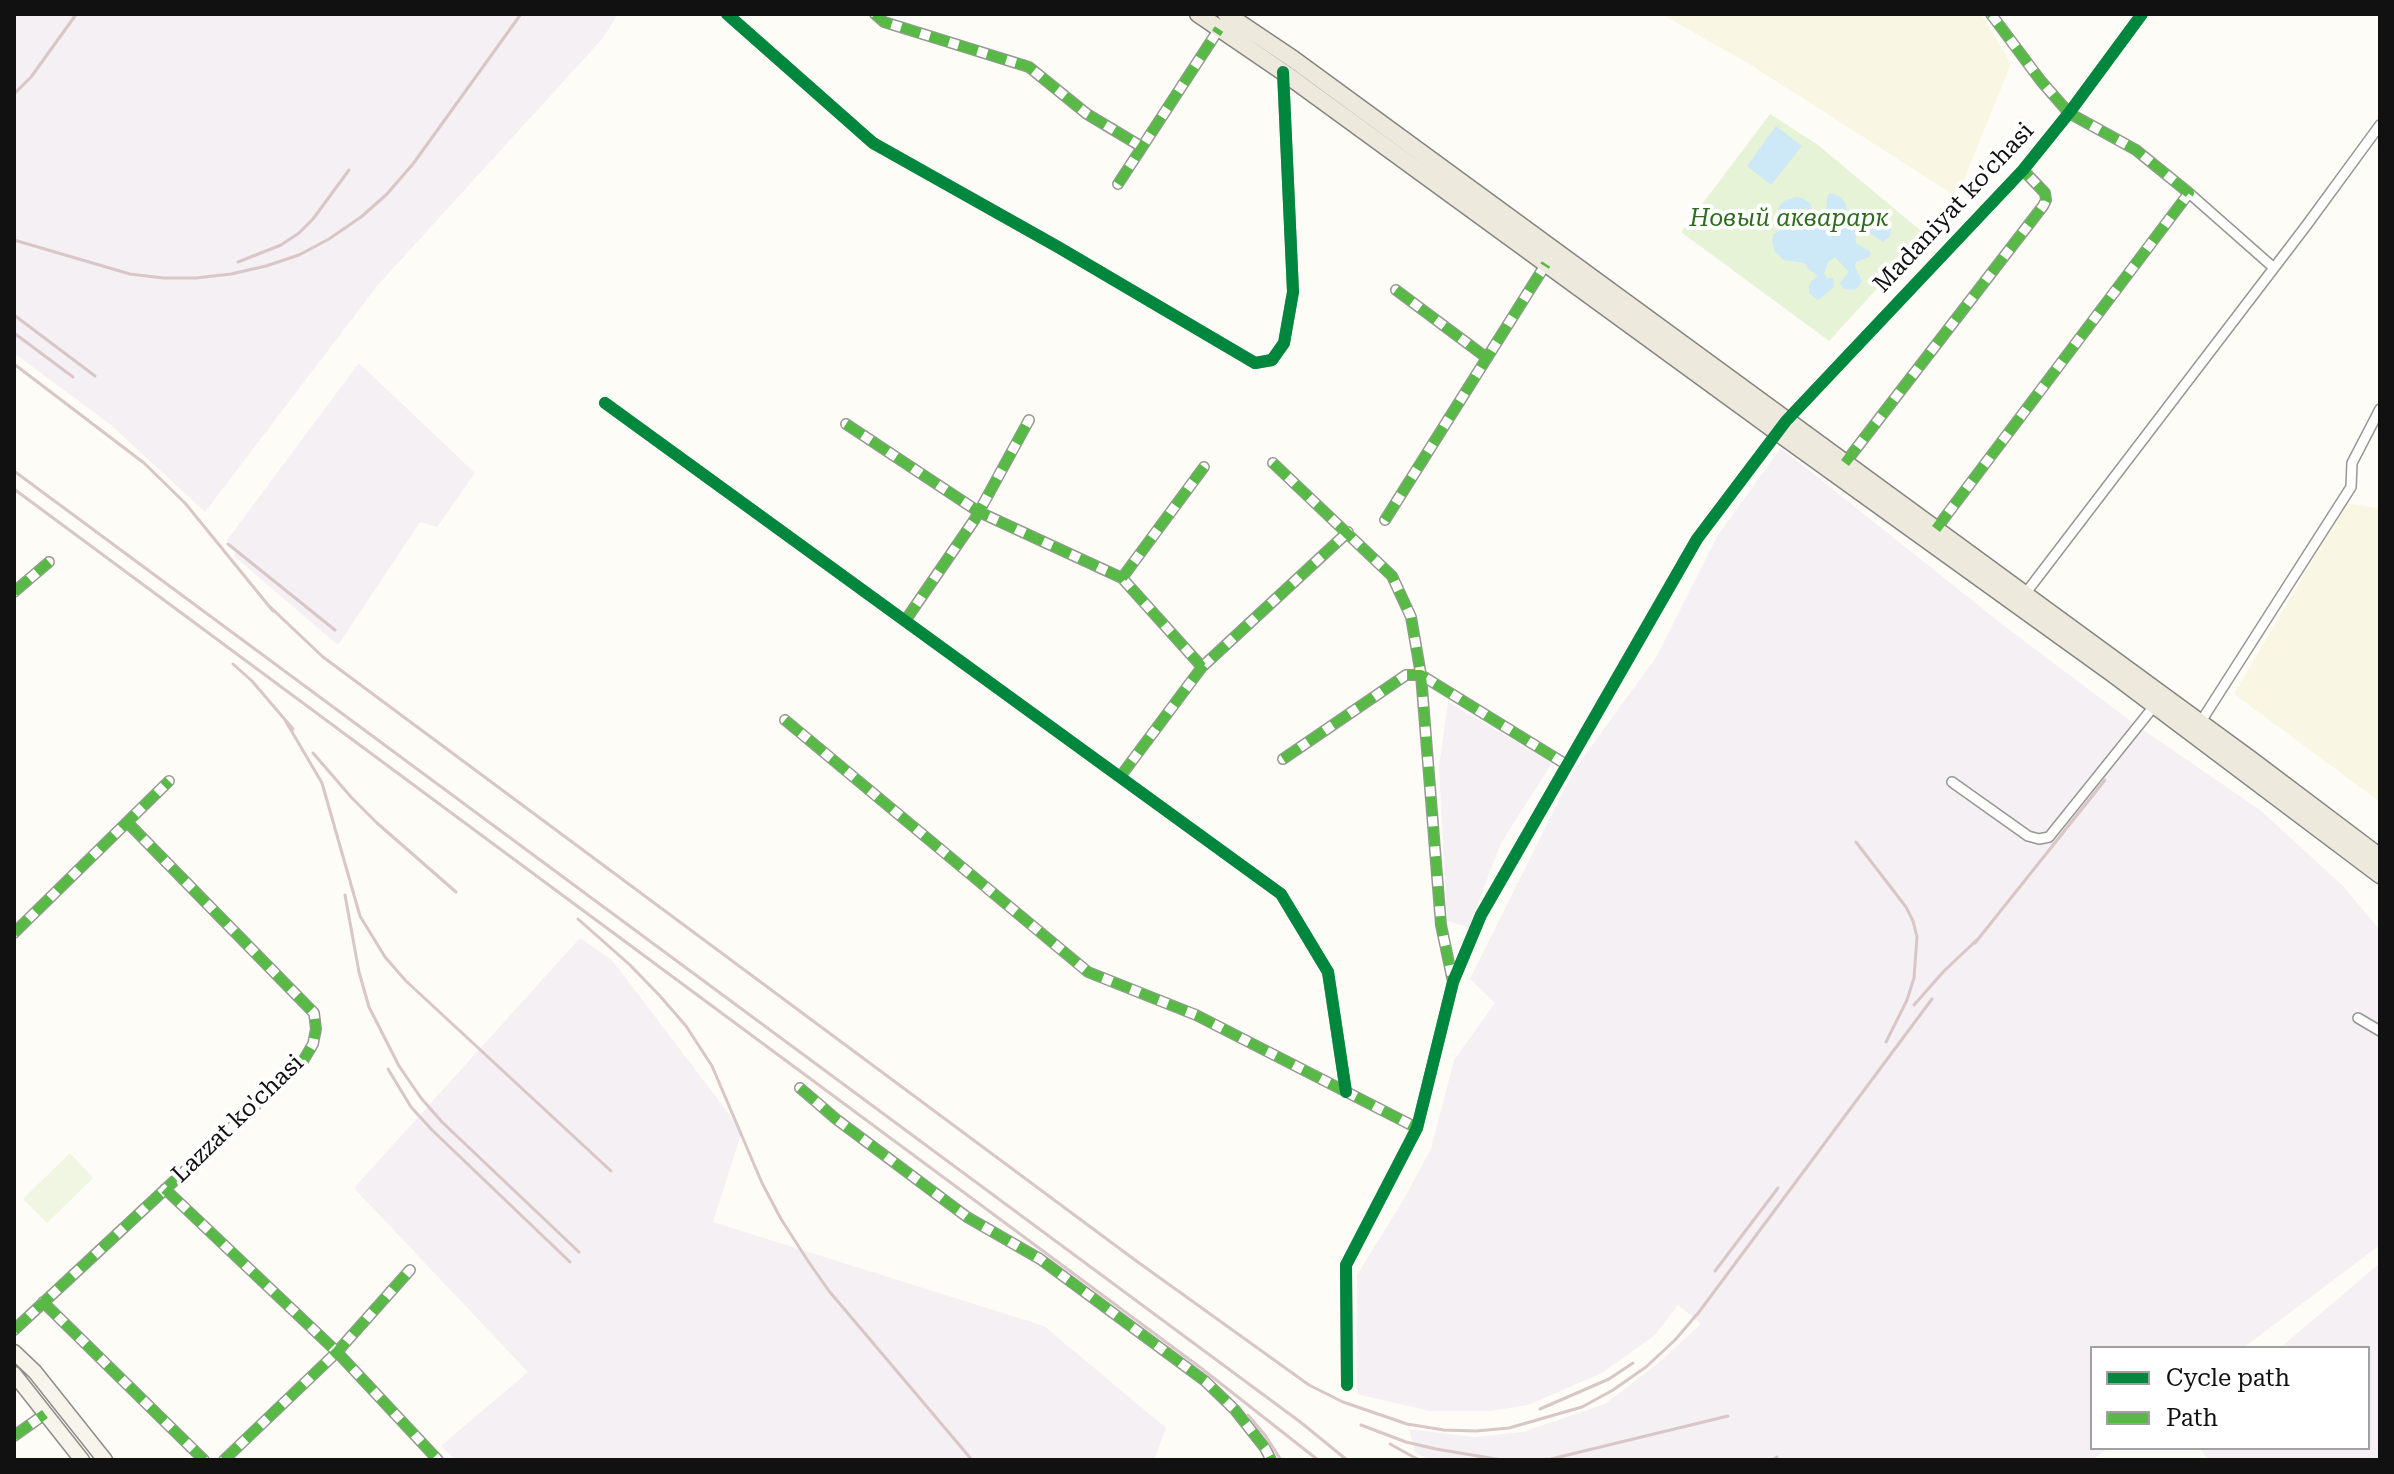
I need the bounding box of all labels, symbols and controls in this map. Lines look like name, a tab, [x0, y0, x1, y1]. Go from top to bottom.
street label: Madaniyat ko'chasi	[1868, 117, 2040, 299]
park label: Новый акварарк	[1689, 205, 1889, 233]
street label: Lazzat ko'chasi	[166, 1049, 310, 1189]
legend	[2090, 1346, 2370, 1450]
text: Cycle path	[2166, 1364, 2290, 1392]
text: Path	[2166, 1404, 2218, 1432]

